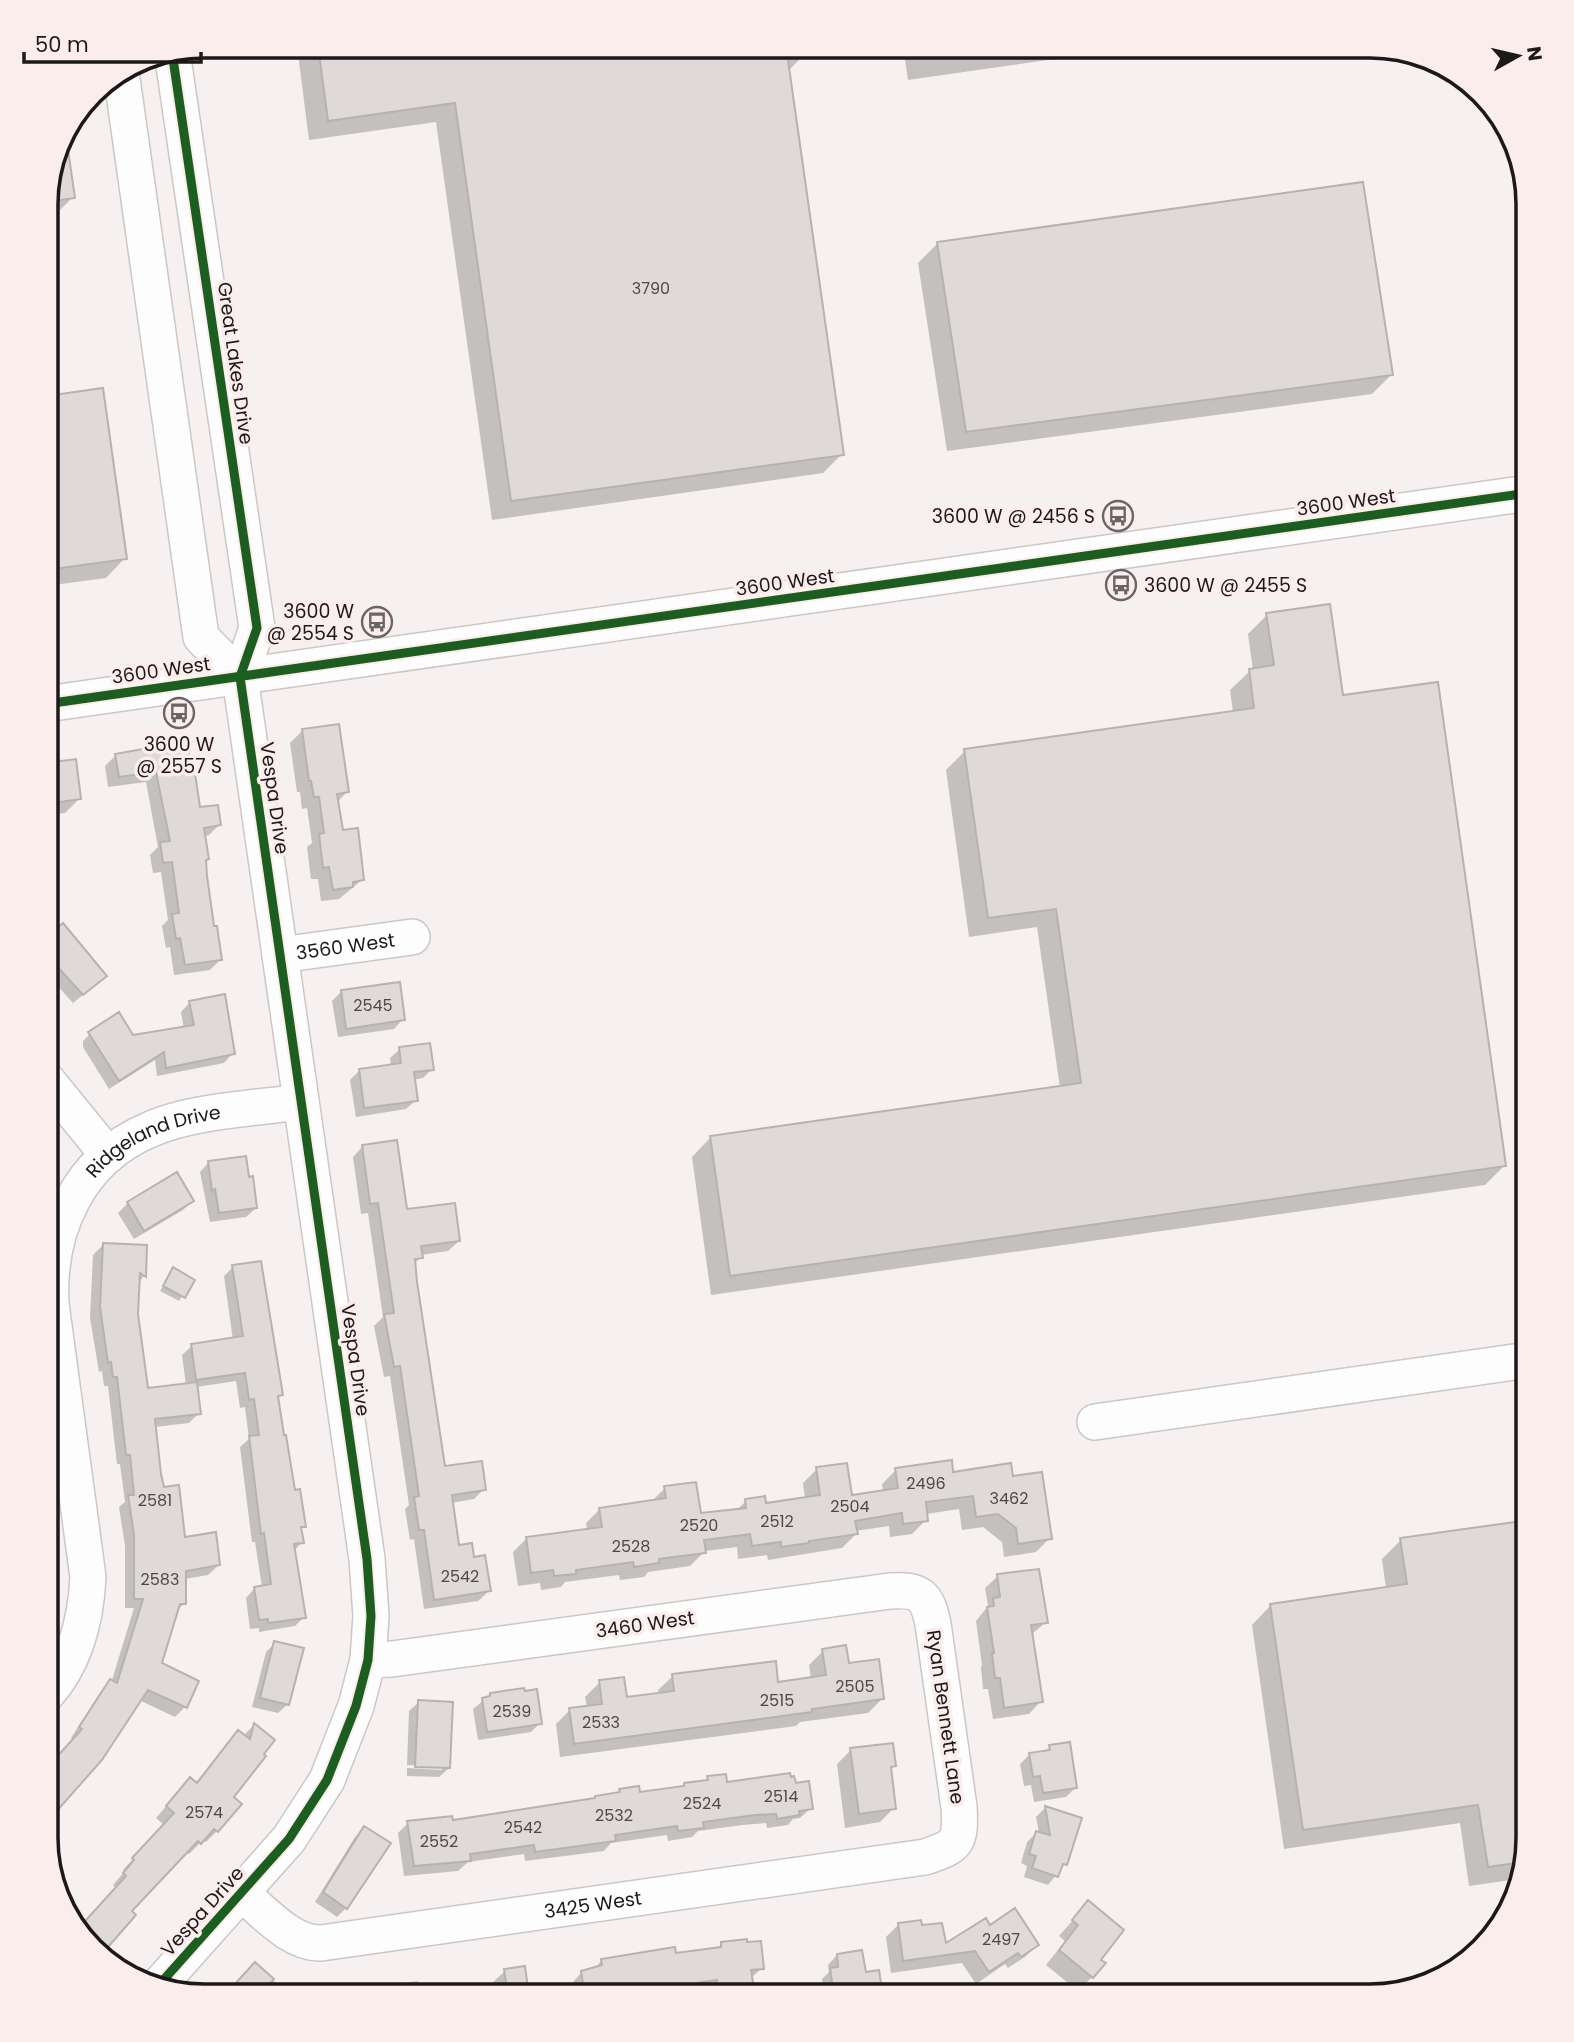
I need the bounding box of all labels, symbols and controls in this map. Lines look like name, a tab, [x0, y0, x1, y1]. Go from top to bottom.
scale bar	[24, 21, 201, 65]
north arrow	[1483, 21, 1553, 91]
text: 50 m	[35, 30, 89, 59]
text: N	[1520, 45, 1549, 63]
house number: 3790	[632, 277, 670, 300]
street label: Great Lakes Drive	[211, 280, 260, 446]
street label: 3600 West	[1295, 482, 1397, 523]
bus stop icon: 3600 W @ 2456 S	[1101, 499, 1135, 533]
place label: 3600 W @ 2456 S	[932, 503, 1095, 530]
street label: 3600 West	[734, 562, 836, 603]
bus stop icon: 3600 W @ 2455 S	[1104, 568, 1138, 602]
place label: 3600 W @ 2455 S	[1144, 572, 1307, 599]
place label: 3600 W @ 2554 S	[267, 598, 354, 647]
bus stop icon: 3600 W @ 2554 S	[360, 605, 394, 639]
street label: 3600 West	[110, 650, 212, 691]
bus stop icon: 3600 W @ 2557 S	[162, 696, 196, 730]
place label: 3600 W @ 2557 S	[136, 731, 222, 780]
street label: Vespa Drive	[253, 740, 296, 856]
street label: 3560 West	[294, 926, 397, 967]
house number: 2545	[353, 994, 393, 1017]
street label: Ridgeland Drive	[80, 1099, 223, 1184]
street label: Vespa Drive	[334, 1302, 377, 1418]
house number: 2496	[906, 1472, 946, 1495]
house number: 3462	[990, 1487, 1028, 1510]
house number: 2581	[138, 1489, 172, 1512]
house number: 2504	[830, 1495, 870, 1518]
house number: 2512	[760, 1510, 794, 1533]
house number: 2520	[680, 1514, 718, 1537]
house number: 2528	[612, 1535, 650, 1558]
house number: 2542	[441, 1565, 479, 1588]
house number: 2583	[141, 1568, 179, 1591]
street label: 3460 West	[594, 1604, 696, 1645]
street label: Ryan Bennett Lane	[920, 1628, 971, 1806]
house number: 2505	[835, 1675, 875, 1698]
house number: 2515	[760, 1689, 794, 1712]
house number: 2539	[493, 1700, 531, 1723]
house number: 2533	[582, 1711, 620, 1734]
house number: 2514	[764, 1785, 798, 1808]
house number: 2524	[683, 1792, 721, 1815]
house number: 2574	[185, 1801, 223, 1824]
house number: 2532	[595, 1804, 633, 1827]
house number: 2542	[504, 1816, 542, 1839]
house number: 2552	[420, 1830, 458, 1853]
street label: Vespa Drive	[155, 1860, 250, 1962]
street label: 3425 West	[542, 1884, 644, 1925]
house number: 2497	[982, 1928, 1020, 1951]

